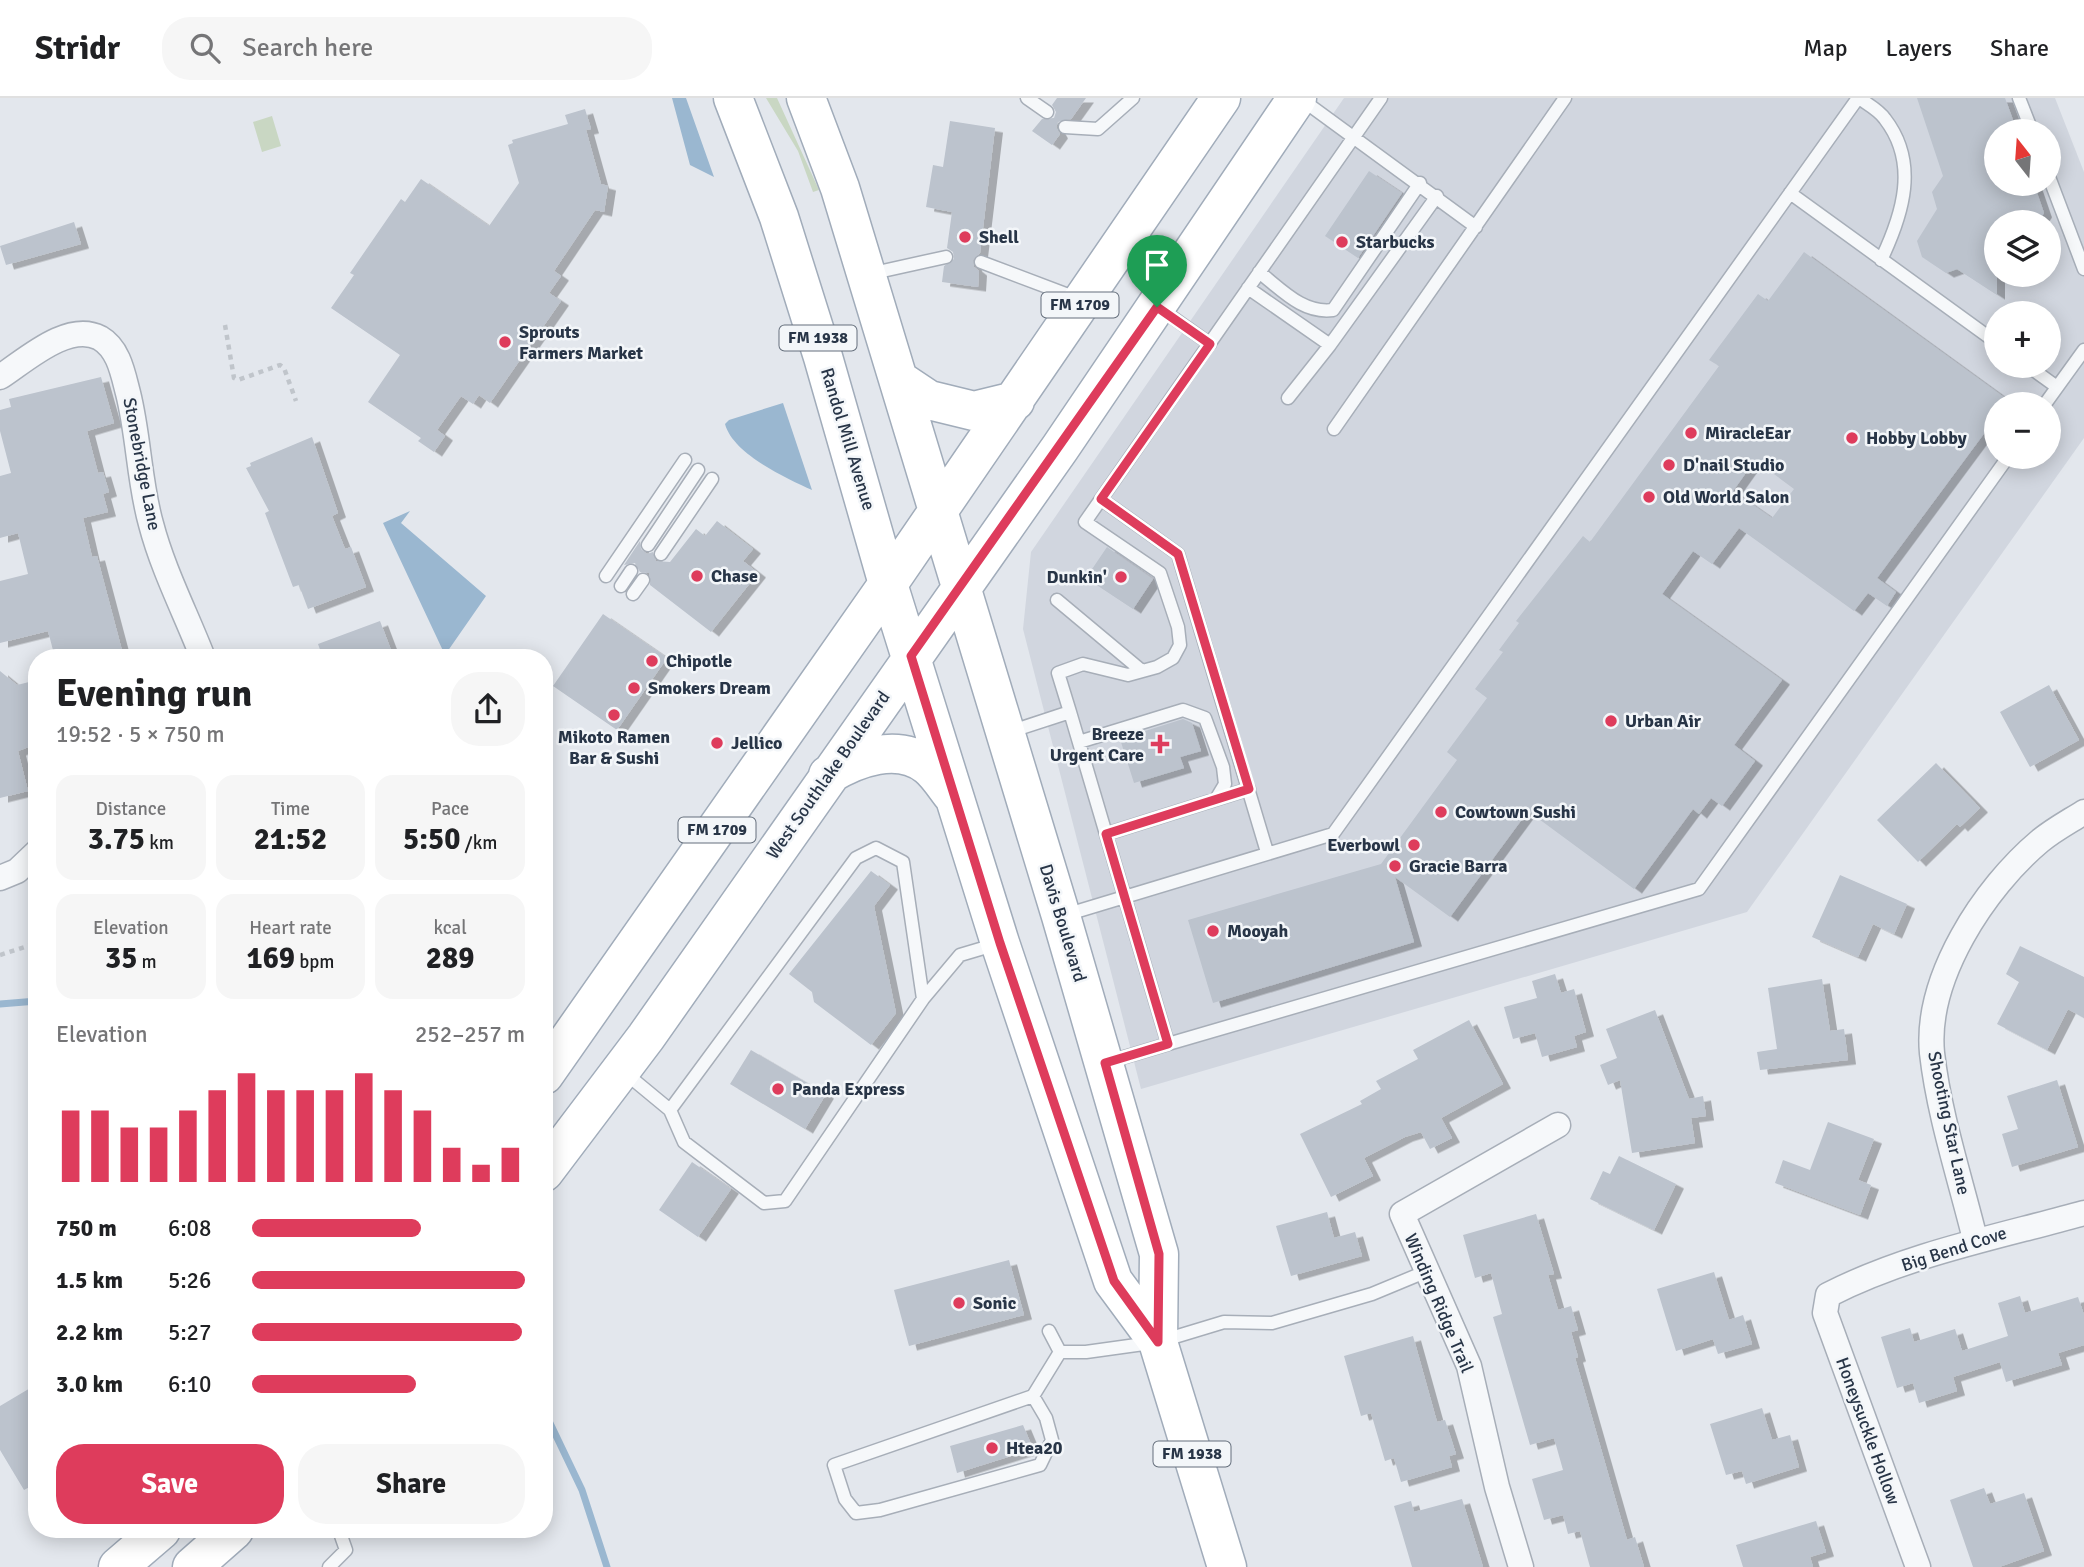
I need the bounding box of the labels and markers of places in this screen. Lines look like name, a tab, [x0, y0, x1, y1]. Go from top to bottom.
place label: Shell	[979, 226, 1019, 248]
marker: Shell	[957, 229, 973, 245]
place label: Starbucks	[1356, 231, 1435, 253]
marker: Starbucks	[1334, 234, 1350, 250]
pin	[1127, 235, 1187, 307]
place label: Sprouts Farmers Market	[519, 321, 643, 364]
marker: Sprouts Farmers Market	[497, 334, 513, 350]
place label: MiracleEar	[1705, 422, 1792, 444]
marker: MiracleEar	[1683, 425, 1699, 441]
place label: Hobby Lobby	[1866, 427, 1967, 449]
marker: Hobby Lobby	[1844, 430, 1860, 446]
place label: D'nail Studio	[1683, 454, 1784, 476]
marker: D'nail Studio	[1661, 457, 1677, 473]
place label: Old World Salon	[1663, 486, 1790, 508]
marker: Old World Salon	[1641, 489, 1657, 505]
place label: Chase	[711, 565, 758, 587]
place label: Dunkin'	[1047, 566, 1107, 588]
marker: Chase	[689, 568, 705, 584]
marker: Dunkin'	[1113, 569, 1129, 585]
place label: Chipotle	[666, 650, 732, 672]
marker: Chipotle	[644, 653, 660, 669]
place label: Smokers Dream	[648, 677, 771, 699]
marker: Smokers Dream	[626, 680, 642, 696]
marker: Mikoto Ramen Bar & Sushi	[606, 707, 622, 723]
place label: Urban Air	[1625, 710, 1702, 732]
marker: Urban Air	[1603, 713, 1619, 729]
place label: Breeze Urgent Care	[1050, 723, 1144, 766]
place label: Mikoto Ramen Bar & Sushi	[558, 726, 670, 769]
place label: Jellico	[731, 732, 782, 754]
marker: Breeze Urgent Care	[1150, 734, 1170, 754]
marker: Jellico	[709, 735, 725, 751]
place label: Cowtown Sushi	[1455, 801, 1576, 823]
marker: Cowtown Sushi	[1433, 804, 1449, 820]
place label: Everbowl	[1327, 834, 1400, 856]
marker: Everbowl	[1406, 837, 1422, 853]
place label: Gracie Barra	[1409, 855, 1508, 877]
marker: Gracie Barra	[1387, 858, 1403, 874]
place label: Mooyah	[1227, 920, 1289, 942]
marker: Mooyah	[1205, 923, 1221, 939]
place label: Panda Express	[792, 1078, 905, 1100]
marker: Panda Express	[770, 1081, 786, 1097]
place label: Sonic	[973, 1292, 1017, 1314]
marker: Sonic	[951, 1295, 967, 1311]
place label: Htea20	[1006, 1437, 1063, 1459]
marker: Htea20	[984, 1440, 1000, 1456]

